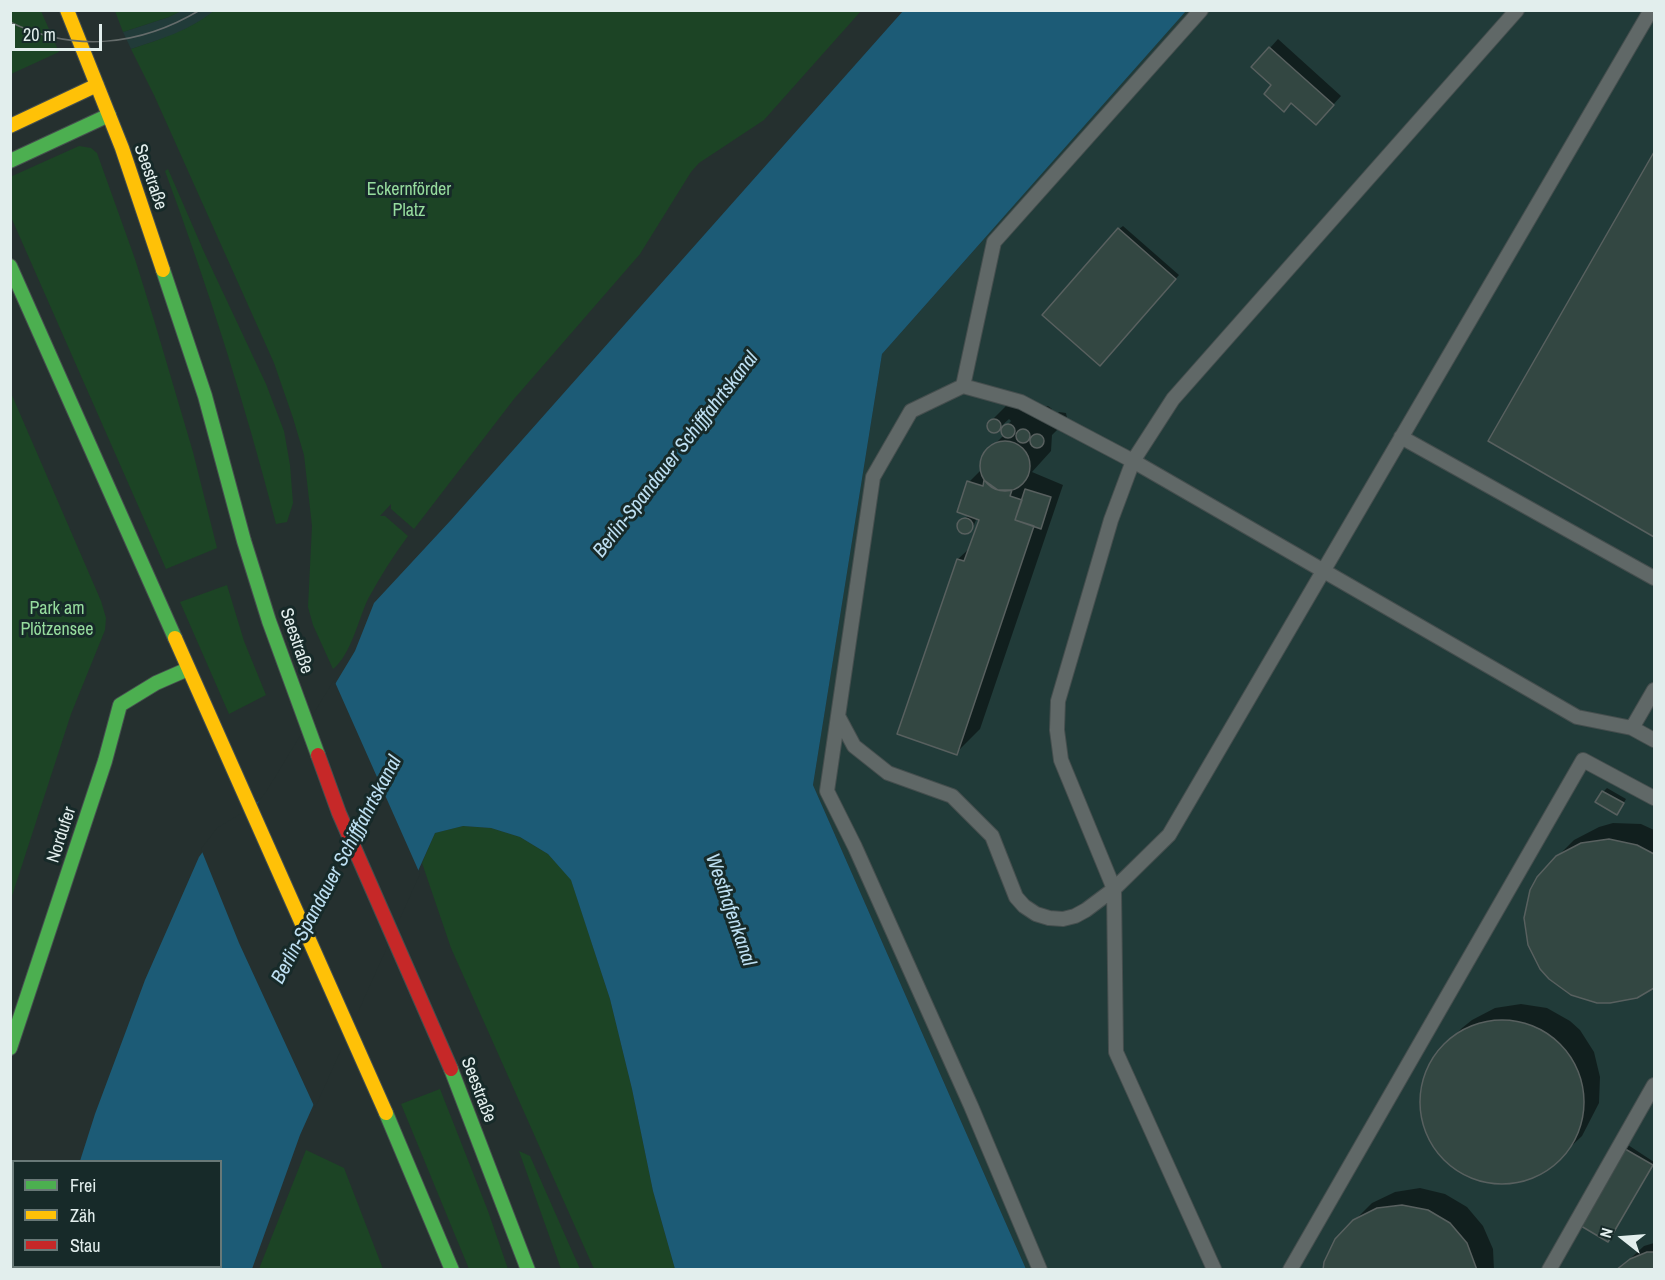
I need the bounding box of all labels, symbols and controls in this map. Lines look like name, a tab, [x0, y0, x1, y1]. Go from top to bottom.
scale bar	[15, 12, 105, 50]
text: 20 m	[23, 22, 56, 47]
street label: Seestraße	[129, 141, 171, 213]
park label: Eckernförder Platz	[367, 179, 451, 222]
water label: Berlin-Spandauer Schifffahrtskanal	[588, 347, 764, 563]
park label: Park am Plötzensee	[20, 598, 94, 640]
street label: Seestraße	[275, 605, 317, 677]
water label: Berlin-Spandauer Schifffahrtskanal	[267, 752, 407, 988]
street label: Nordufer	[43, 804, 81, 866]
water label: Westhafenkanal	[700, 851, 760, 969]
street label: Seestraße	[456, 1054, 500, 1126]
legend	[12, 1160, 222, 1268]
text: Frei	[70, 1173, 96, 1198]
text: Zäh	[70, 1203, 95, 1228]
north arrow	[1593, 1208, 1653, 1268]
text: N	[1594, 1225, 1618, 1240]
text: Stau	[70, 1233, 100, 1258]

